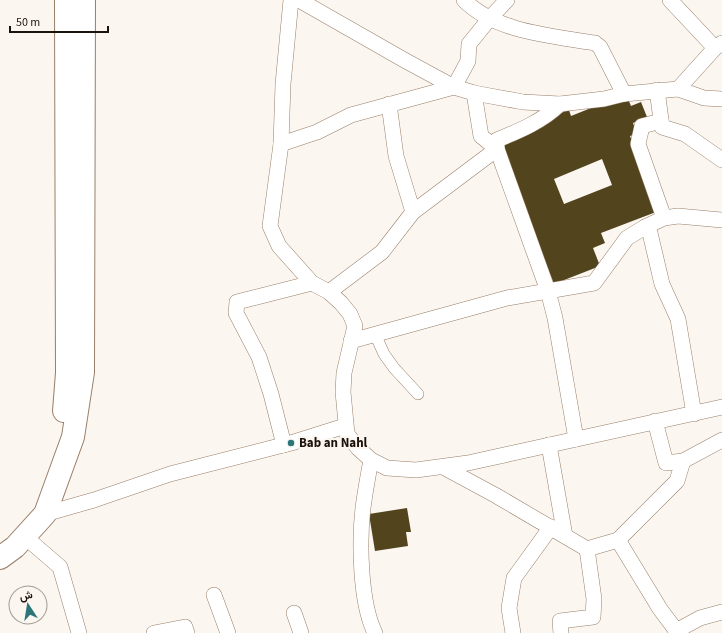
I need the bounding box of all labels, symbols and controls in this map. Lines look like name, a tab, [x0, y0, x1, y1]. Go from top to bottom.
scale bar	[10, 8, 108, 34]
text: 50 m	[16, 14, 40, 31]
place label: Bab an Nahl	[299, 434, 368, 452]
marker: Bab an Nahl	[286, 438, 296, 448]
north arrow	[8, 585, 48, 625]
text: ش	[18, 587, 34, 604]

